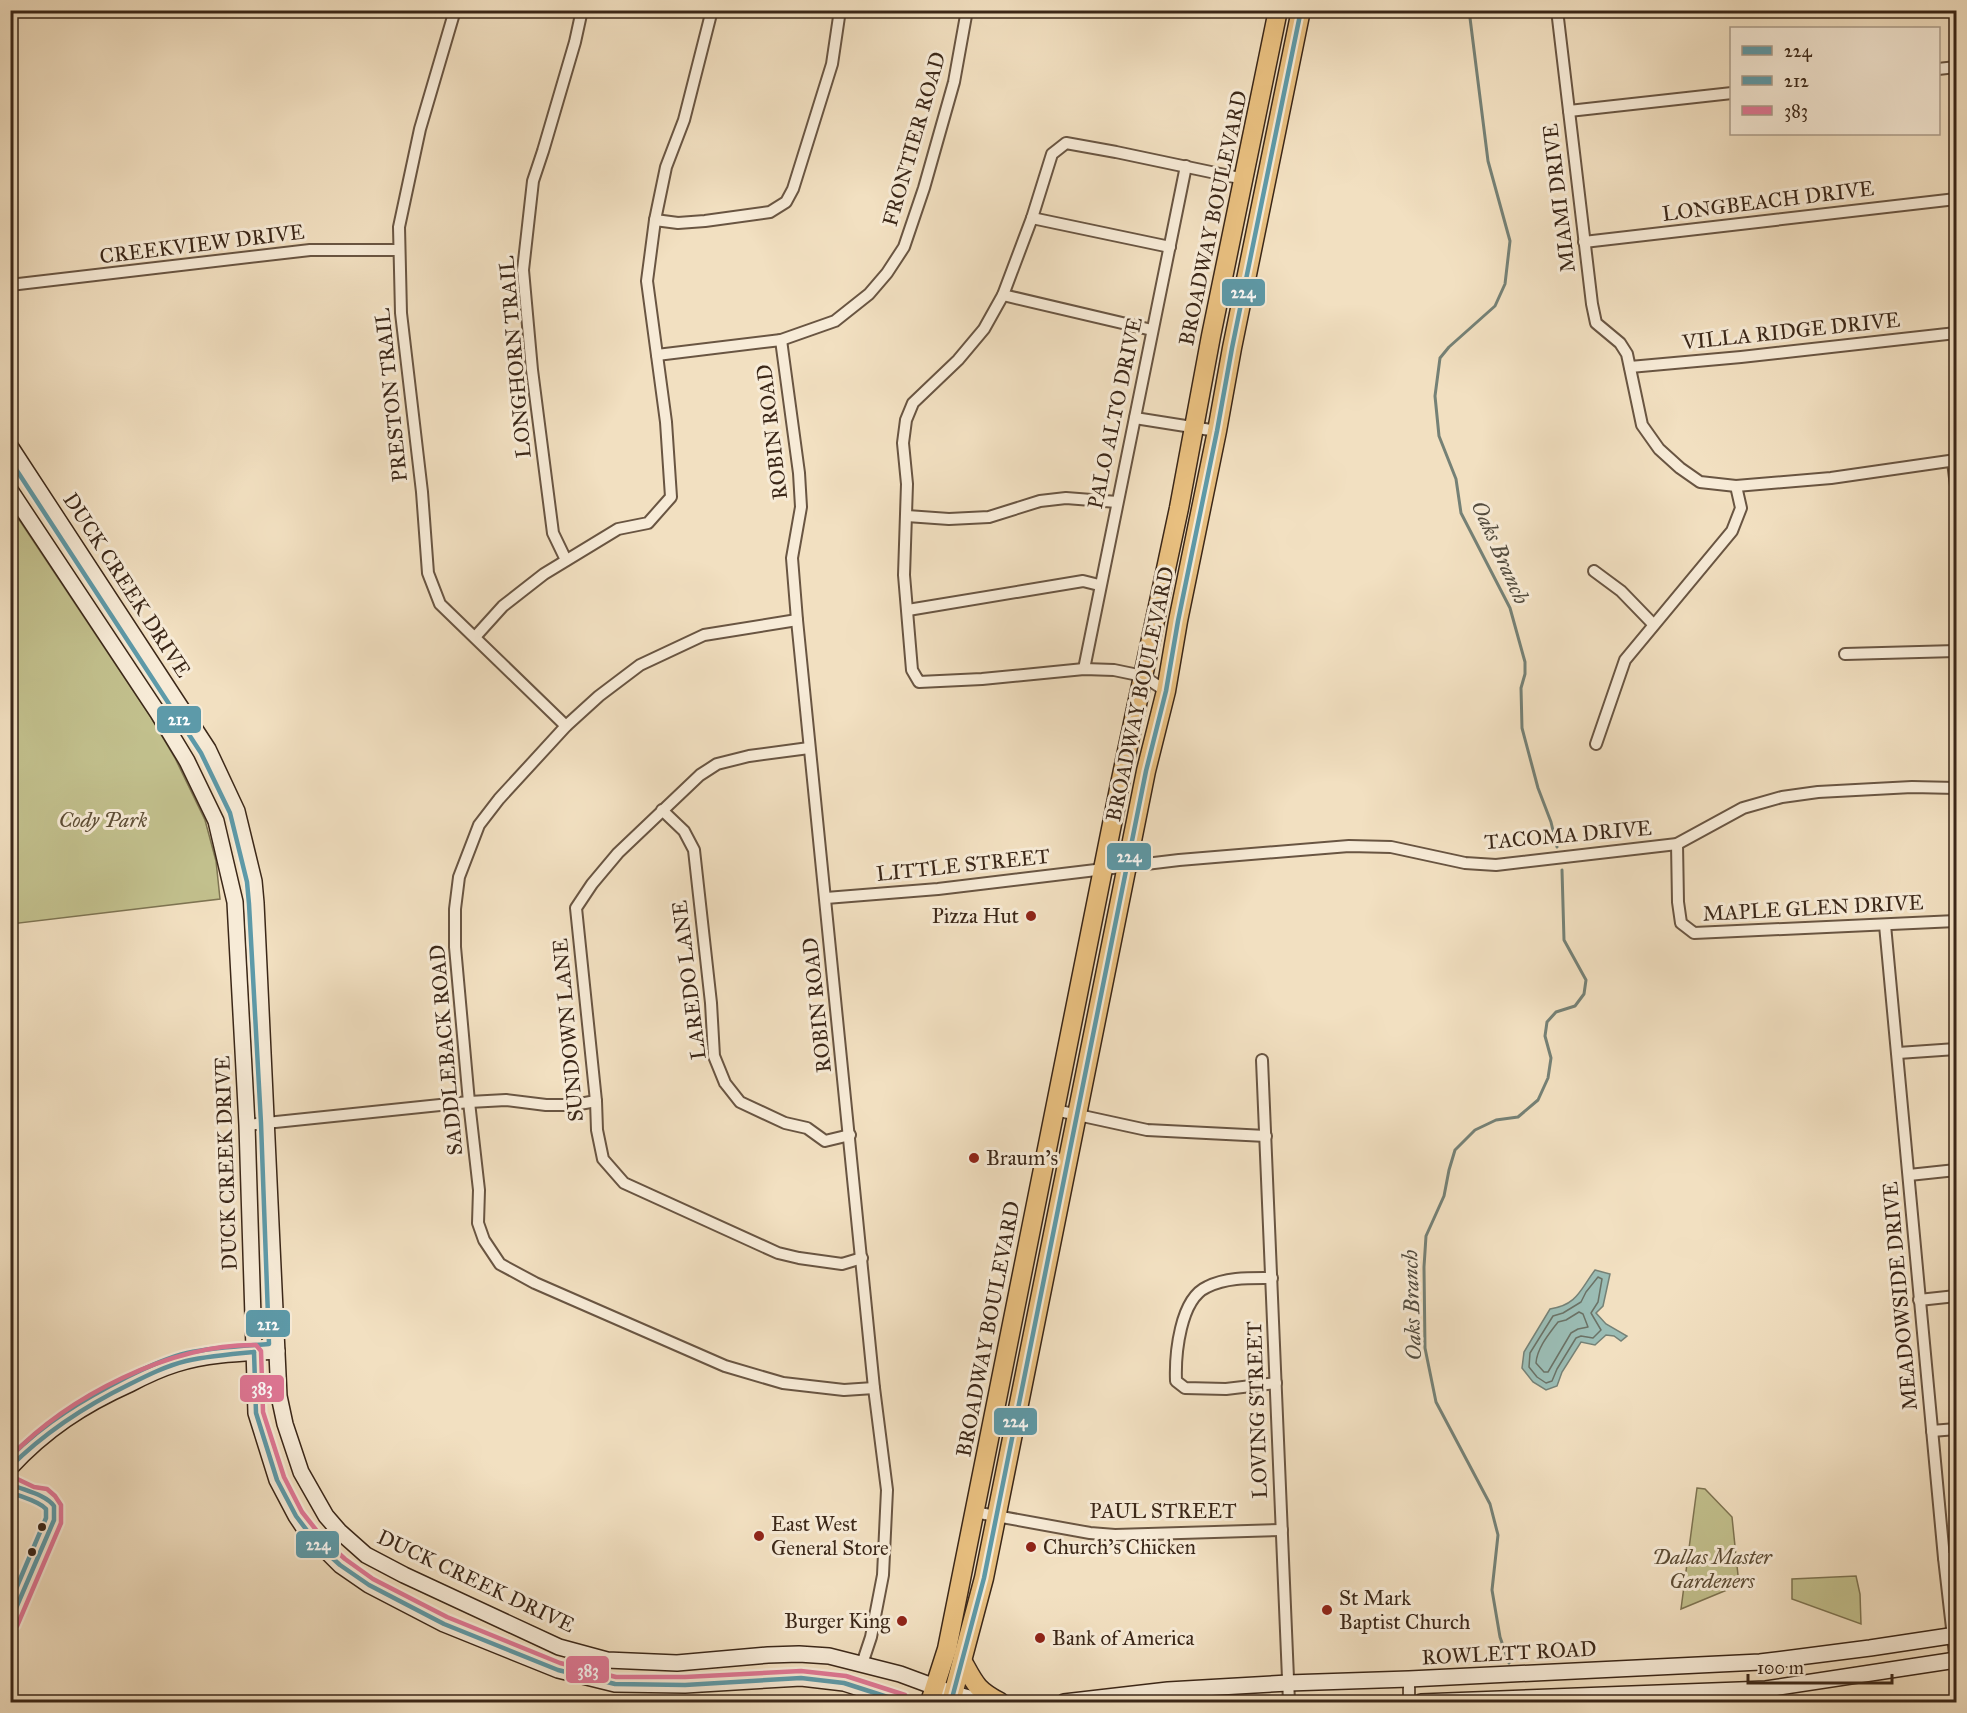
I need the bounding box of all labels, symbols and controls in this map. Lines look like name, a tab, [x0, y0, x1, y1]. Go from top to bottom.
legend	[1730, 27, 1940, 135]
text: 224	[1784, 40, 1813, 62]
street label: FRONTIER ROAD	[877, 49, 951, 229]
text: 212	[1784, 70, 1809, 92]
street label: BROADWAY BOULEVARD	[1173, 88, 1253, 348]
text: 383	[1784, 100, 1808, 122]
street label: MIAMI DRIVE	[1537, 122, 1581, 274]
street label: LONGBEACH DRIVE	[1661, 175, 1875, 227]
street label: CREEKVIEW DRIVE	[98, 219, 306, 269]
street label: LONGHORN TRAIL	[493, 254, 537, 459]
line badge: 224	[1221, 278, 1266, 307]
text: 224	[1231, 283, 1256, 303]
street label: PRESTON TRAIL	[369, 307, 413, 483]
street label: VILLA RIDGE DRIVE	[1680, 307, 1901, 355]
street label: PALO ALTO DRIVE	[1082, 315, 1148, 511]
street label: ROBIN ROAD	[751, 363, 793, 501]
street label: DUCK CREEK DRIVE	[58, 488, 196, 682]
water label: Oaks Branch	[1466, 496, 1535, 608]
street label: BROADWAY BOULEVARD	[1100, 564, 1180, 824]
line badge: 212	[156, 705, 202, 734]
text: 212	[168, 710, 191, 729]
park label: Cody Park	[59, 807, 148, 833]
street label: TACOMA DRIVE	[1483, 815, 1653, 855]
line badge: 224	[1106, 842, 1152, 871]
street label: LITTLE STREET	[875, 843, 1051, 887]
text: 224	[1117, 847, 1142, 867]
street label: MAPLE GLEN DRIVE	[1702, 889, 1924, 927]
street label: LAREDO LANE	[666, 899, 712, 1061]
place label: Pizza Hut	[932, 903, 1020, 929]
marker: Pizza Hut	[1024, 909, 1038, 923]
street label: ROBIN ROAD	[797, 936, 837, 1074]
street label: SUNDOWN LANE	[547, 937, 589, 1123]
street label: SADDLEBACK ROAD	[424, 944, 468, 1156]
street label: DUCK CREEK DRIVE	[209, 1055, 243, 1271]
place label: Braum's	[986, 1145, 1058, 1171]
marker: Braum's	[967, 1151, 981, 1165]
street label: MEADOWSIDE DRIVE	[1877, 1180, 1923, 1412]
street label: BROADWAY BOULEVARD	[950, 1199, 1026, 1459]
water label: Oaks Branch	[1396, 1249, 1427, 1361]
line badge: 212	[245, 1309, 291, 1338]
text: 212	[257, 1315, 280, 1334]
street label: LOVING STREET	[1241, 1321, 1273, 1499]
line badge: 383	[239, 1374, 285, 1403]
text: 383	[251, 1379, 273, 1399]
line badge: 224	[993, 1407, 1038, 1436]
text: 224	[1003, 1412, 1028, 1432]
street label: PAUL STREET	[1089, 1498, 1237, 1524]
place label: East West General Store	[771, 1511, 889, 1561]
unlabelled marker	[36, 1521, 48, 1533]
street label: DUCK CREEK DRIVE	[373, 1524, 579, 1638]
marker: East West General Store	[752, 1529, 766, 1543]
line badge: 224	[295, 1530, 340, 1559]
place label: Church's Chicken	[1043, 1534, 1196, 1560]
text: 224	[306, 1535, 331, 1555]
marker: Church's Chicken	[1024, 1540, 1038, 1554]
park label: Dallas Master Gardeners	[1652, 1544, 1773, 1594]
unlabelled marker	[26, 1546, 38, 1558]
place label: St Mark Baptist Church	[1339, 1585, 1471, 1635]
marker: St Mark Baptist Church	[1320, 1603, 1334, 1617]
place label: Burger King	[784, 1608, 890, 1634]
marker: Burger King	[895, 1614, 909, 1628]
place label: Bank of America	[1052, 1625, 1195, 1651]
marker: Bank of America	[1033, 1631, 1047, 1645]
street label: ROWLETT ROAD	[1421, 1635, 1597, 1671]
scale bar	[1748, 1647, 1892, 1685]
line badge: 383	[565, 1655, 610, 1684]
text: 100 m	[1757, 1657, 1804, 1679]
text: 383	[577, 1661, 599, 1681]

